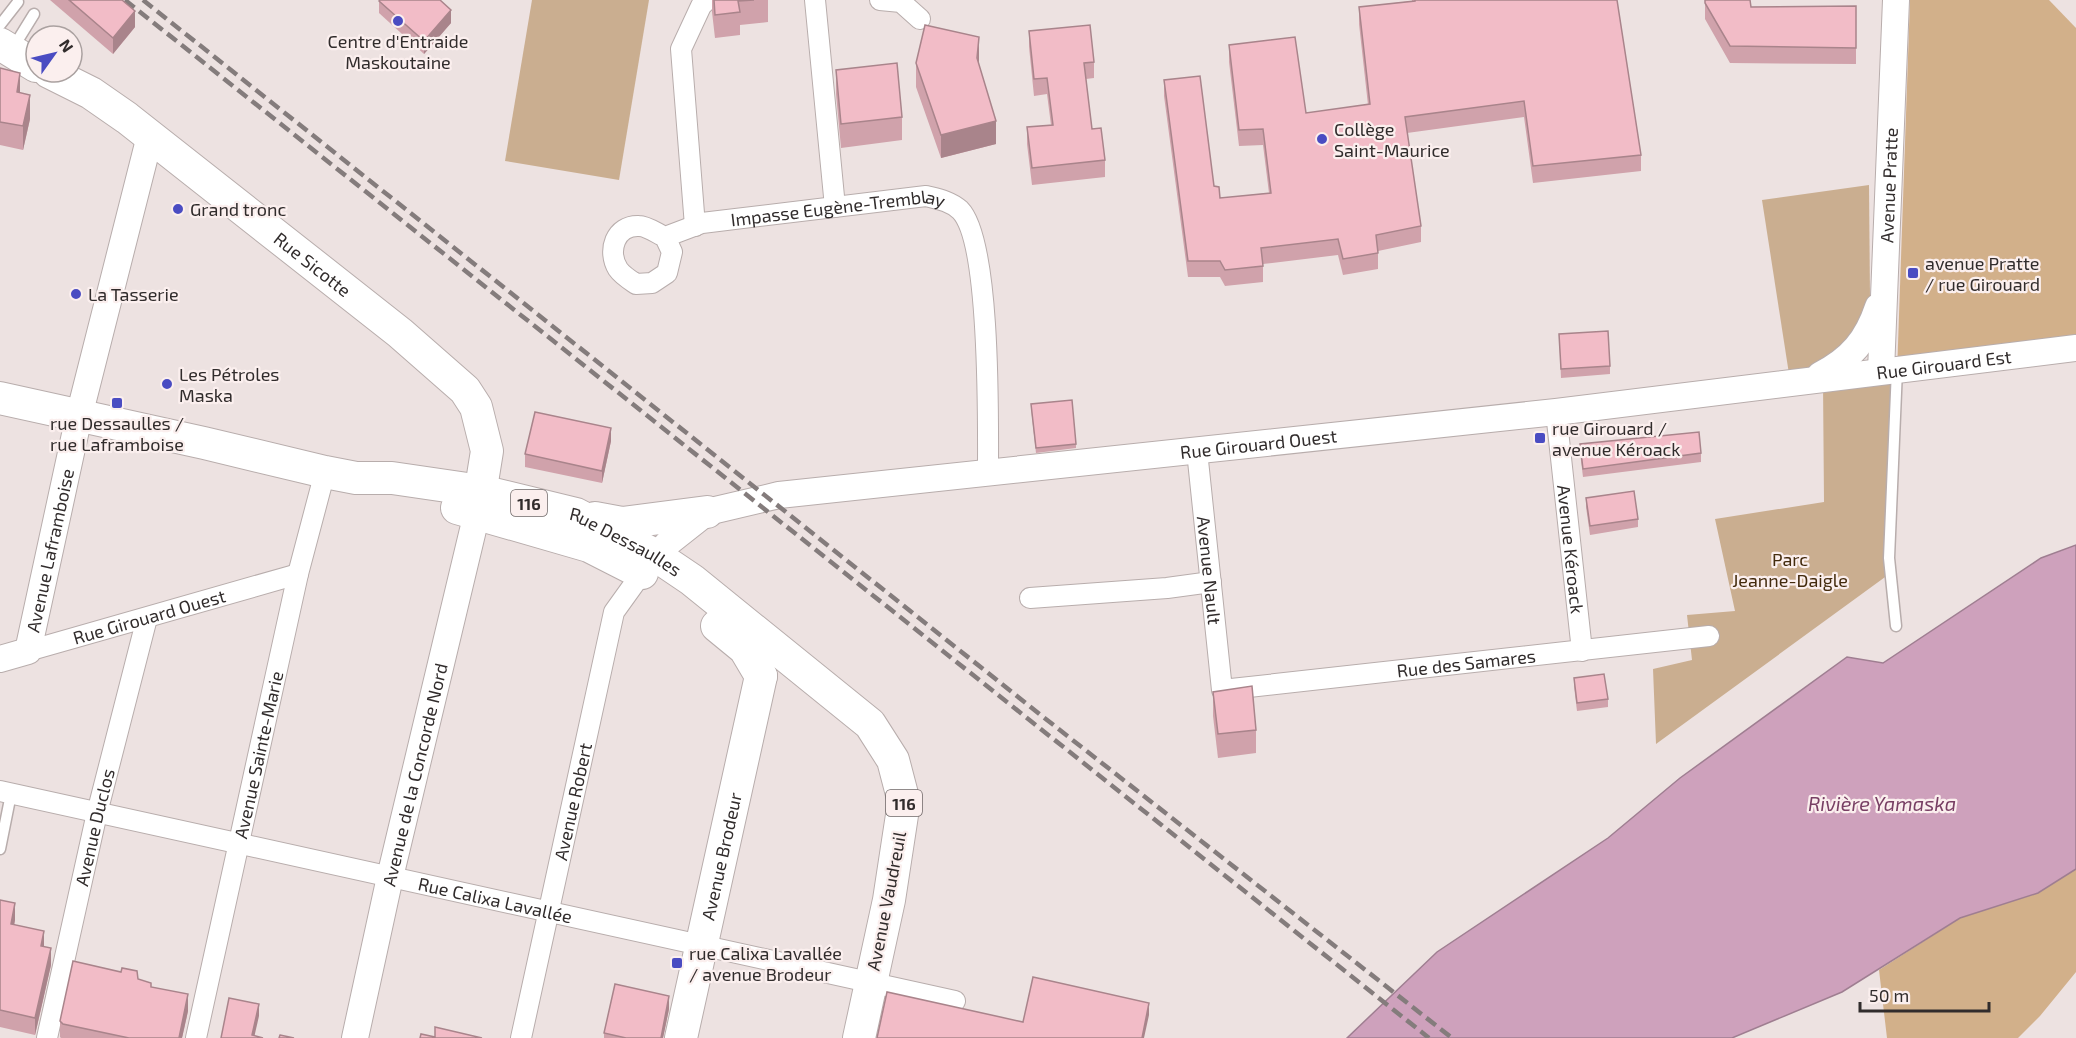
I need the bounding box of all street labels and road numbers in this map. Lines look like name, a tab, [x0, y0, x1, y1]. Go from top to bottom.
street label: Avenue Pratte	[1875, 127, 1902, 243]
street label: Impasse Eugène-Tremblay	[729, 185, 949, 230]
street label: Rue Sicotte	[270, 227, 355, 301]
street label: Rue Girouard Est	[1875, 345, 2013, 383]
street label: Rue Girouard Ouest	[1179, 424, 1338, 463]
street label: Avenue Laframboise	[21, 466, 78, 634]
street label: Avenue Kéroack	[1553, 484, 1589, 615]
road number: 116	[511, 490, 547, 516]
street label: Rue Dessaulles	[568, 502, 686, 581]
street label: Avenue Nault	[1193, 515, 1226, 626]
street label: Rue Girouard Ouest	[70, 584, 228, 649]
street label: Rue des Samares	[1396, 644, 1537, 682]
street label: Avenue de la Concorde Nord	[377, 661, 452, 888]
street label: Avenue Sainte-Marie	[229, 669, 287, 841]
street label: Avenue Robert	[549, 741, 596, 862]
street label: Avenue Duclos	[70, 766, 119, 888]
street label: Avenue Brodeur	[696, 790, 746, 922]
road number: 116	[886, 790, 922, 816]
street label: Avenue Vaudreuil	[862, 829, 910, 973]
street label: Rue Calixa Lavallée	[416, 872, 574, 927]

